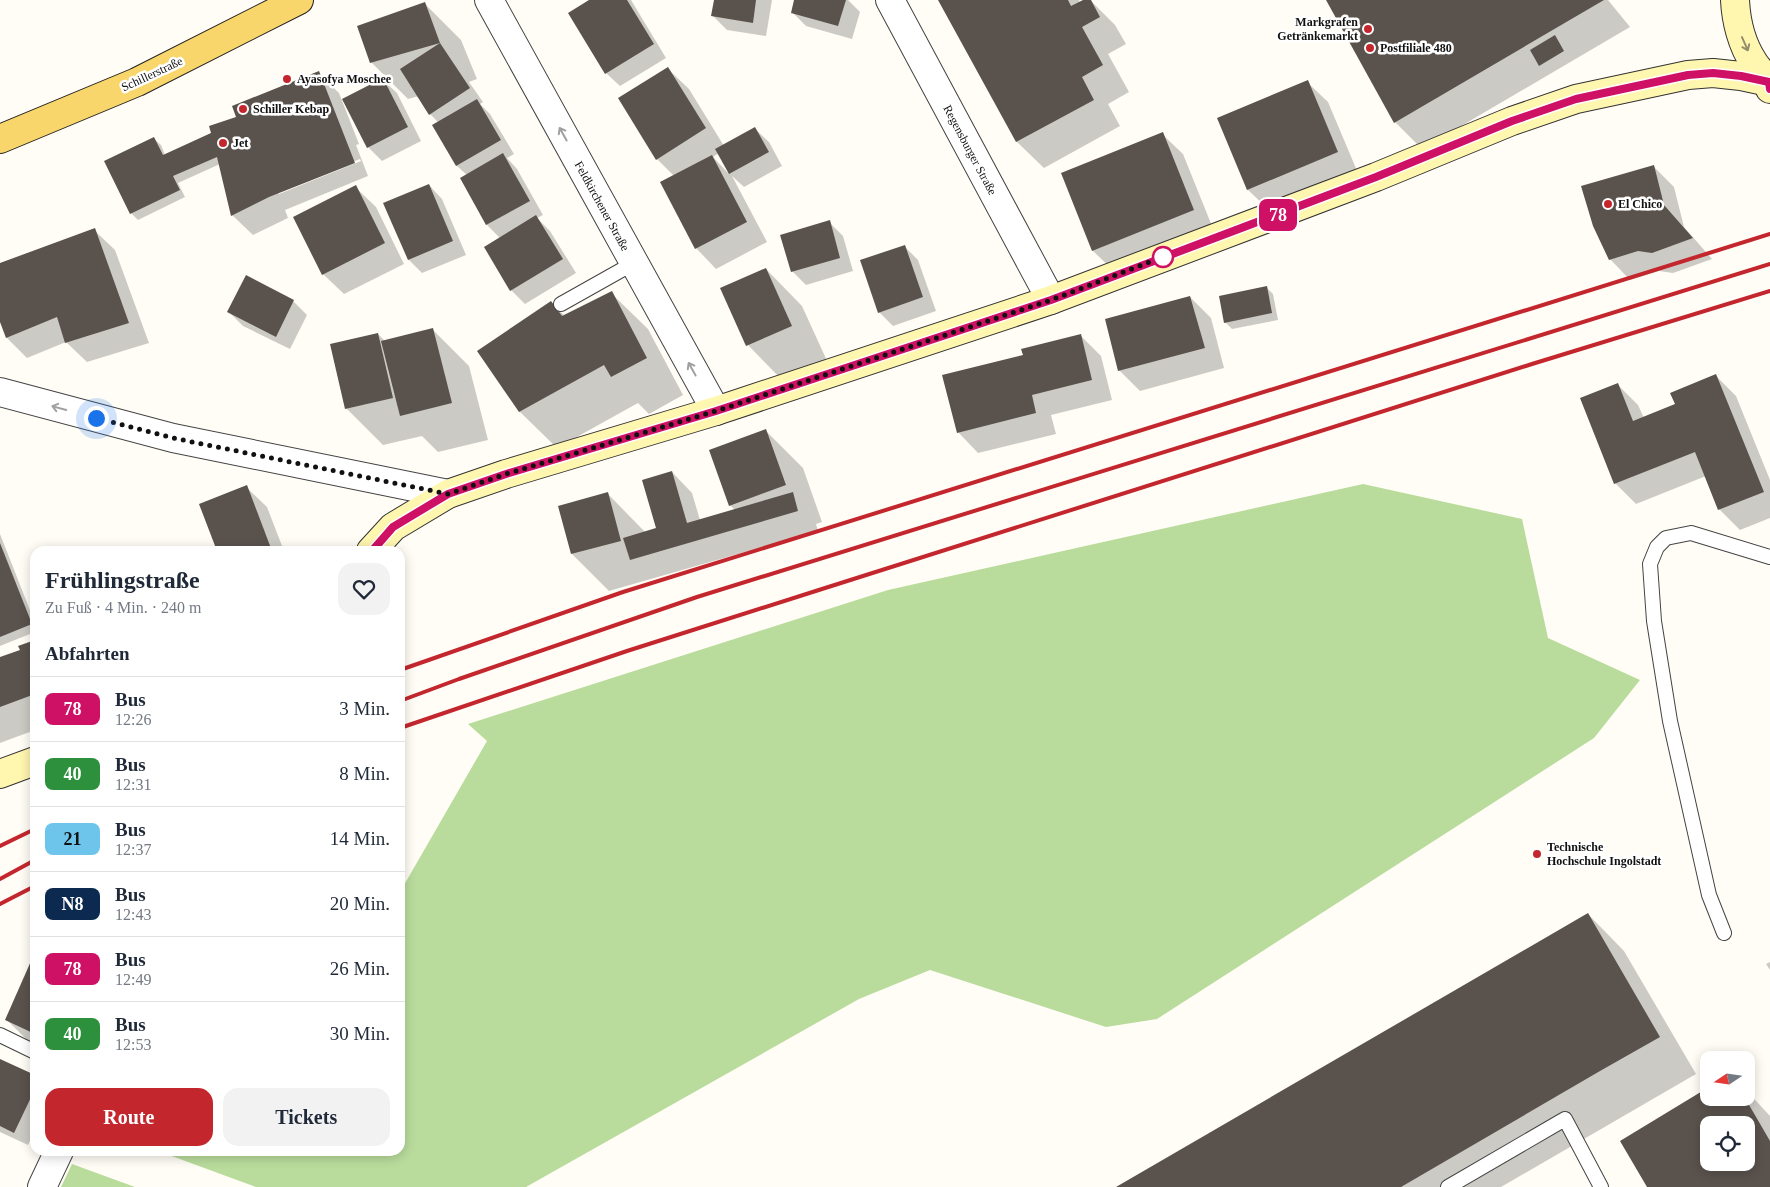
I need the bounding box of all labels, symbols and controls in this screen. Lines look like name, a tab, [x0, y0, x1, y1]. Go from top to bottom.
place label: Markgrafen Getränkemarkt	[1277, 15, 1358, 43]
marker: Markgrafen Getränkemarkt	[1362, 23, 1374, 35]
one-way arrow	[1741, 36, 1751, 51]
place label: Postfiliale 480	[1380, 41, 1452, 55]
marker: Postfiliale 480	[1364, 42, 1376, 54]
street label: Schillerstraße	[119, 54, 185, 94]
place label: Ayasofya Moschee	[297, 72, 392, 86]
marker: Ayasofya Moschee	[281, 73, 293, 85]
place label: Schiller Kebap	[253, 102, 329, 116]
marker: Schiller Kebap	[237, 103, 249, 115]
street label: Regensburger Straße	[940, 103, 1000, 197]
one-way arrow	[558, 127, 567, 142]
place label: Jet	[233, 136, 248, 150]
marker: Jet	[217, 137, 229, 149]
street label: Feldkirchener Straße	[572, 159, 632, 253]
place label: El Chico	[1618, 197, 1662, 211]
marker: El Chico	[1602, 198, 1614, 210]
line badge: 78	[1256, 199, 1300, 231]
text: 78	[1269, 205, 1287, 225]
unlabelled marker	[1152, 246, 1174, 268]
one-way arrow	[687, 361, 697, 376]
one-way arrow	[51, 403, 67, 412]
your location	[84, 406, 109, 431]
button: heart	[338, 563, 390, 615]
text: Frühlingstraße	[45, 567, 200, 593]
text: Zu Fuß · 4 Min. · 240 m	[45, 599, 201, 616]
text: Abfahrten	[45, 643, 129, 664]
text: Bus	[115, 689, 146, 710]
text: 3 Min.	[339, 698, 390, 719]
text: 78	[64, 699, 82, 719]
text: 12:26	[115, 711, 151, 728]
text: Bus	[115, 754, 146, 775]
text: 8 Min.	[339, 763, 390, 784]
text: 40	[64, 764, 82, 784]
text: 12:31	[115, 776, 151, 793]
text: Bus	[115, 819, 146, 840]
text: 14 Min.	[330, 828, 390, 849]
text: 21	[64, 829, 82, 849]
place label: Technische Hochschule Ingolstadt	[1547, 840, 1661, 868]
text: 12:37	[115, 841, 151, 858]
marker: Technische Hochschule Ingolstadt	[1531, 848, 1543, 860]
text: Bus	[115, 884, 146, 905]
text: 20 Min.	[330, 893, 390, 914]
text: N8	[62, 894, 84, 914]
text: 12:43	[115, 906, 151, 923]
text: Bus	[115, 949, 146, 970]
text: 26 Min.	[330, 958, 390, 979]
text: 78	[64, 959, 82, 979]
text: 12:49	[115, 971, 151, 988]
text: Bus	[115, 1014, 146, 1035]
text: 30 Min.	[330, 1023, 390, 1044]
text: 40	[64, 1024, 82, 1044]
text: 12:53	[115, 1036, 151, 1053]
north arrow	[1700, 1051, 1755, 1106]
map controls	[1700, 1051, 1755, 1171]
button: Route	[45, 1088, 213, 1146]
button: Tickets	[223, 1088, 390, 1146]
button: locate	[1700, 1116, 1755, 1171]

